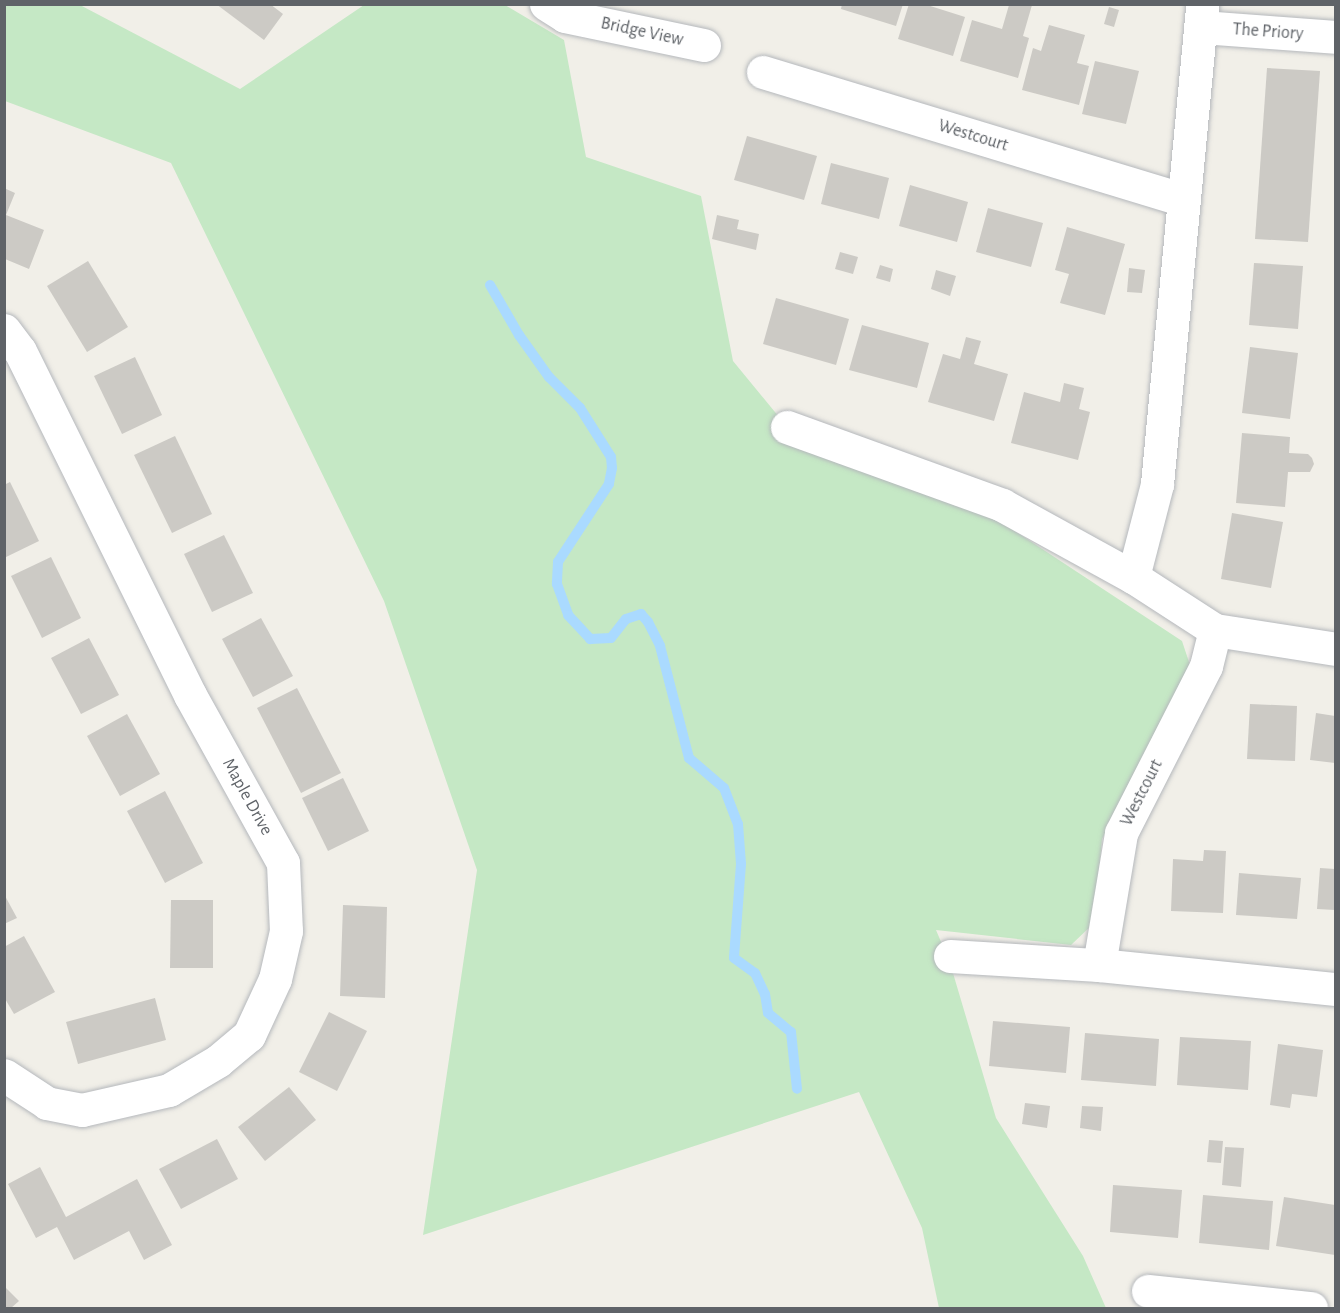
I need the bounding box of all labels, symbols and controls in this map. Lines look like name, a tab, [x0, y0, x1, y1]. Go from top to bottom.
street label: Bridge View	[599, 13, 685, 51]
street label: The Priory	[1232, 19, 1304, 45]
street label: Westcourt	[935, 115, 1011, 157]
street label: Maple Drive	[217, 755, 277, 839]
street label: Westcourt	[1116, 756, 1168, 830]

